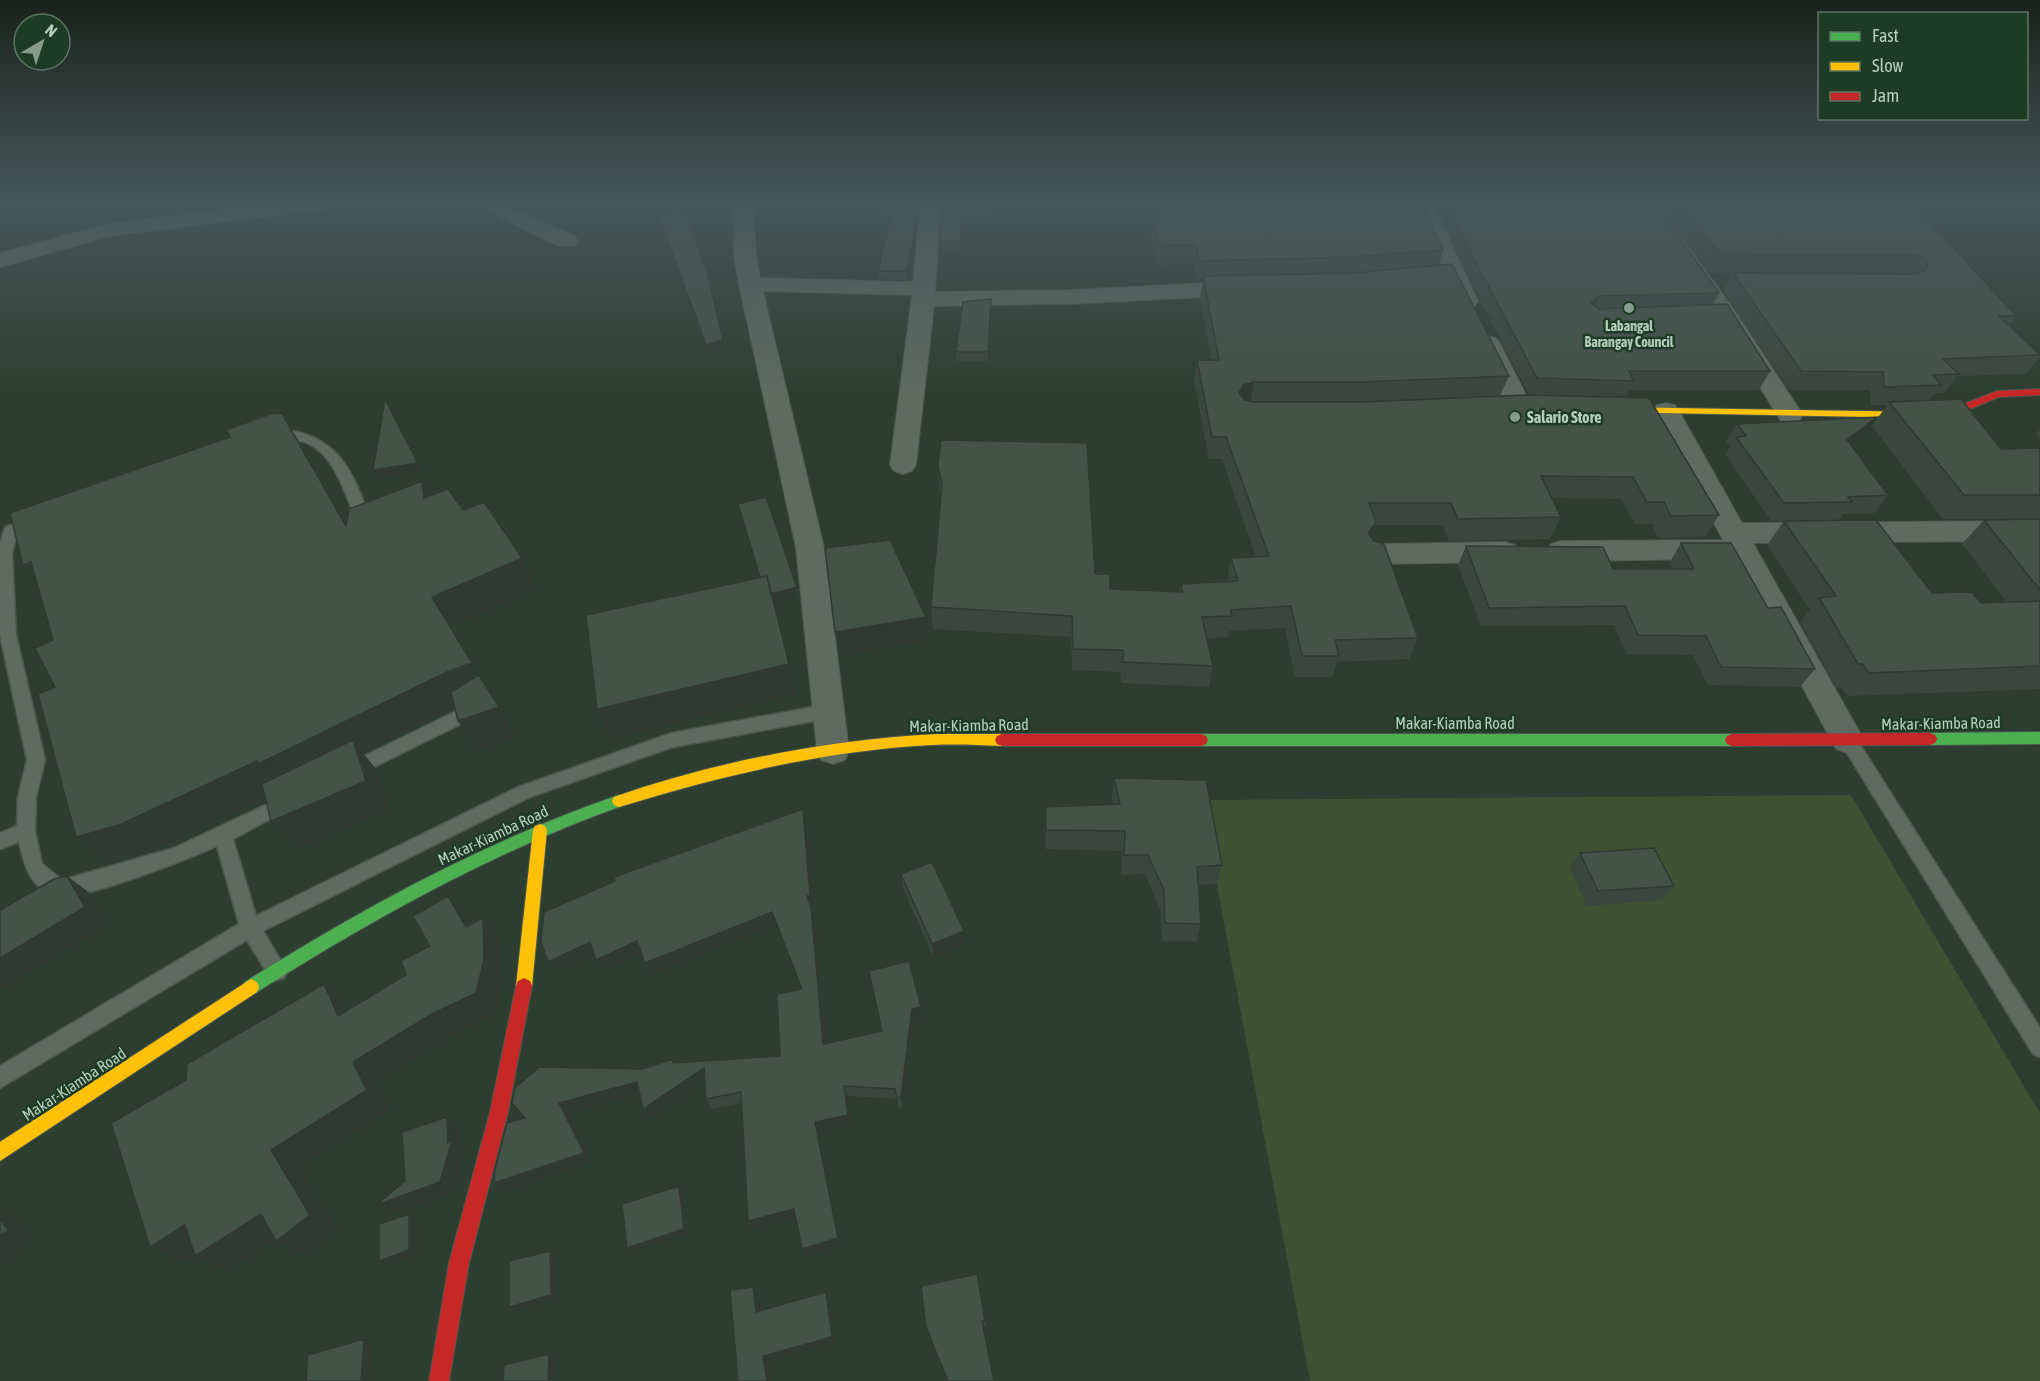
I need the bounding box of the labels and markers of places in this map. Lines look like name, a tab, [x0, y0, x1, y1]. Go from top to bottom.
marker: Labangal Barangay Council	[1622, 301, 1636, 315]
place label: Labangal Barangay Council	[1585, 318, 1674, 350]
place label: Salario Store	[1527, 408, 1602, 426]
marker: Salario Store	[1508, 410, 1522, 424]

